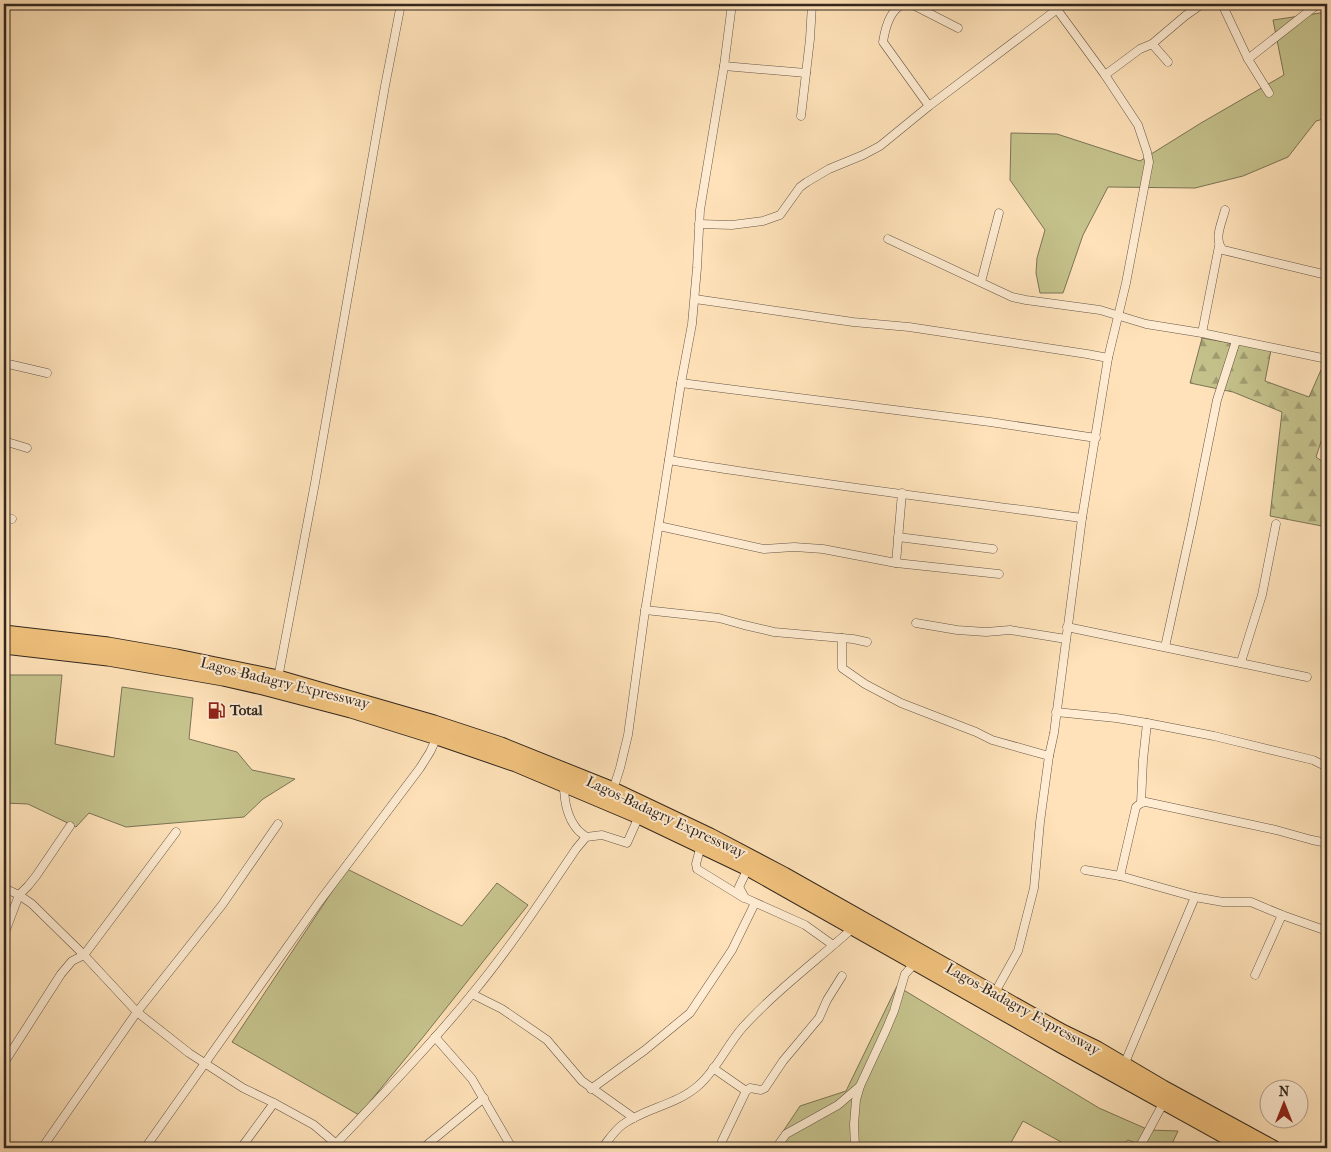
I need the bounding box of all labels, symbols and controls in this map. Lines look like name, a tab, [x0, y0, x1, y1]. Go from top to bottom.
street label: Lagos-Badagry Expressway	[198, 653, 373, 713]
fuel station icon: Total	[206, 700, 226, 720]
place label: Total	[229, 701, 264, 719]
street label: Lagos-Badagry Expressway	[583, 772, 750, 862]
street label: Lagos-Badagry Expressway	[943, 959, 1104, 1060]
north arrow	[1258, 1080, 1308, 1130]
text: N	[1279, 1083, 1290, 1100]

